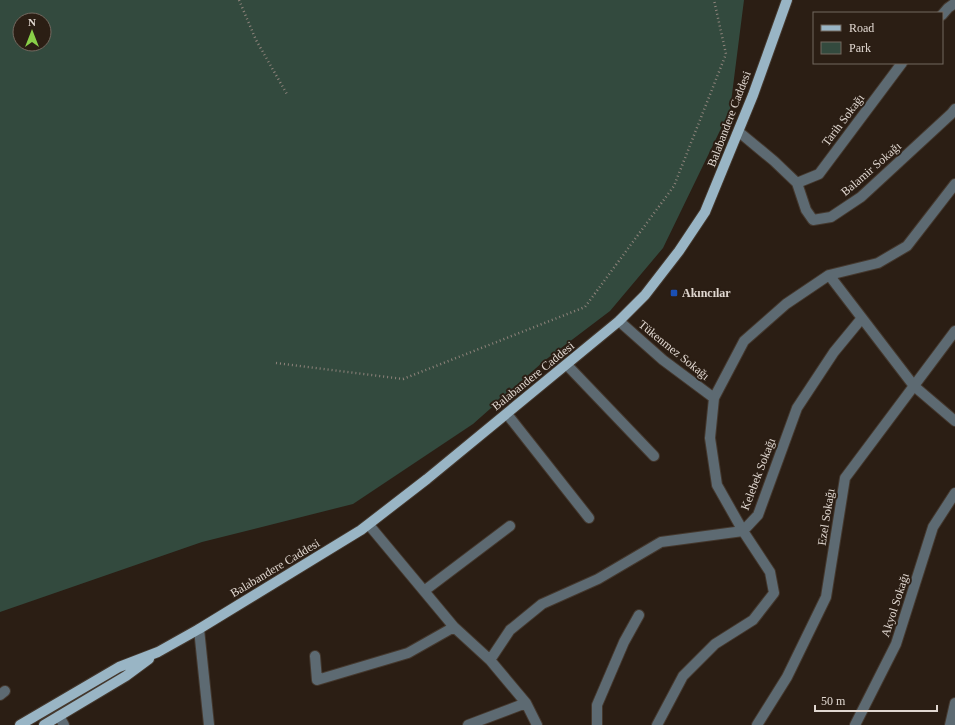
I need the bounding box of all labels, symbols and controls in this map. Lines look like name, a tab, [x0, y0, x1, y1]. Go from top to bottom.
north arrow	[12, 12, 52, 52]
legend	[813, 12, 943, 64]
text: N	[28, 16, 36, 28]
text: Road	[849, 21, 874, 35]
text: Park	[849, 41, 871, 55]
street label: Balabandere Caddesi	[704, 68, 754, 169]
street label: Tarih Sokağı	[819, 91, 867, 149]
street label: Balamir Sokağı	[838, 139, 904, 199]
place label: Akıncılar	[682, 286, 731, 300]
marker: Akıncılar	[669, 288, 679, 298]
street label: Tükenmez Sokağı	[636, 317, 713, 383]
street label: Balabandere Caddesi	[489, 338, 577, 413]
street label: Kelebek Sokağı	[738, 435, 778, 512]
street label: Ezel Sokağı	[815, 487, 838, 547]
street label: Balabandere Caddesi	[228, 535, 323, 600]
street label: Akyol Sokağı	[878, 571, 912, 639]
scale bar	[815, 687, 937, 713]
text: 50 m	[821, 694, 846, 708]

